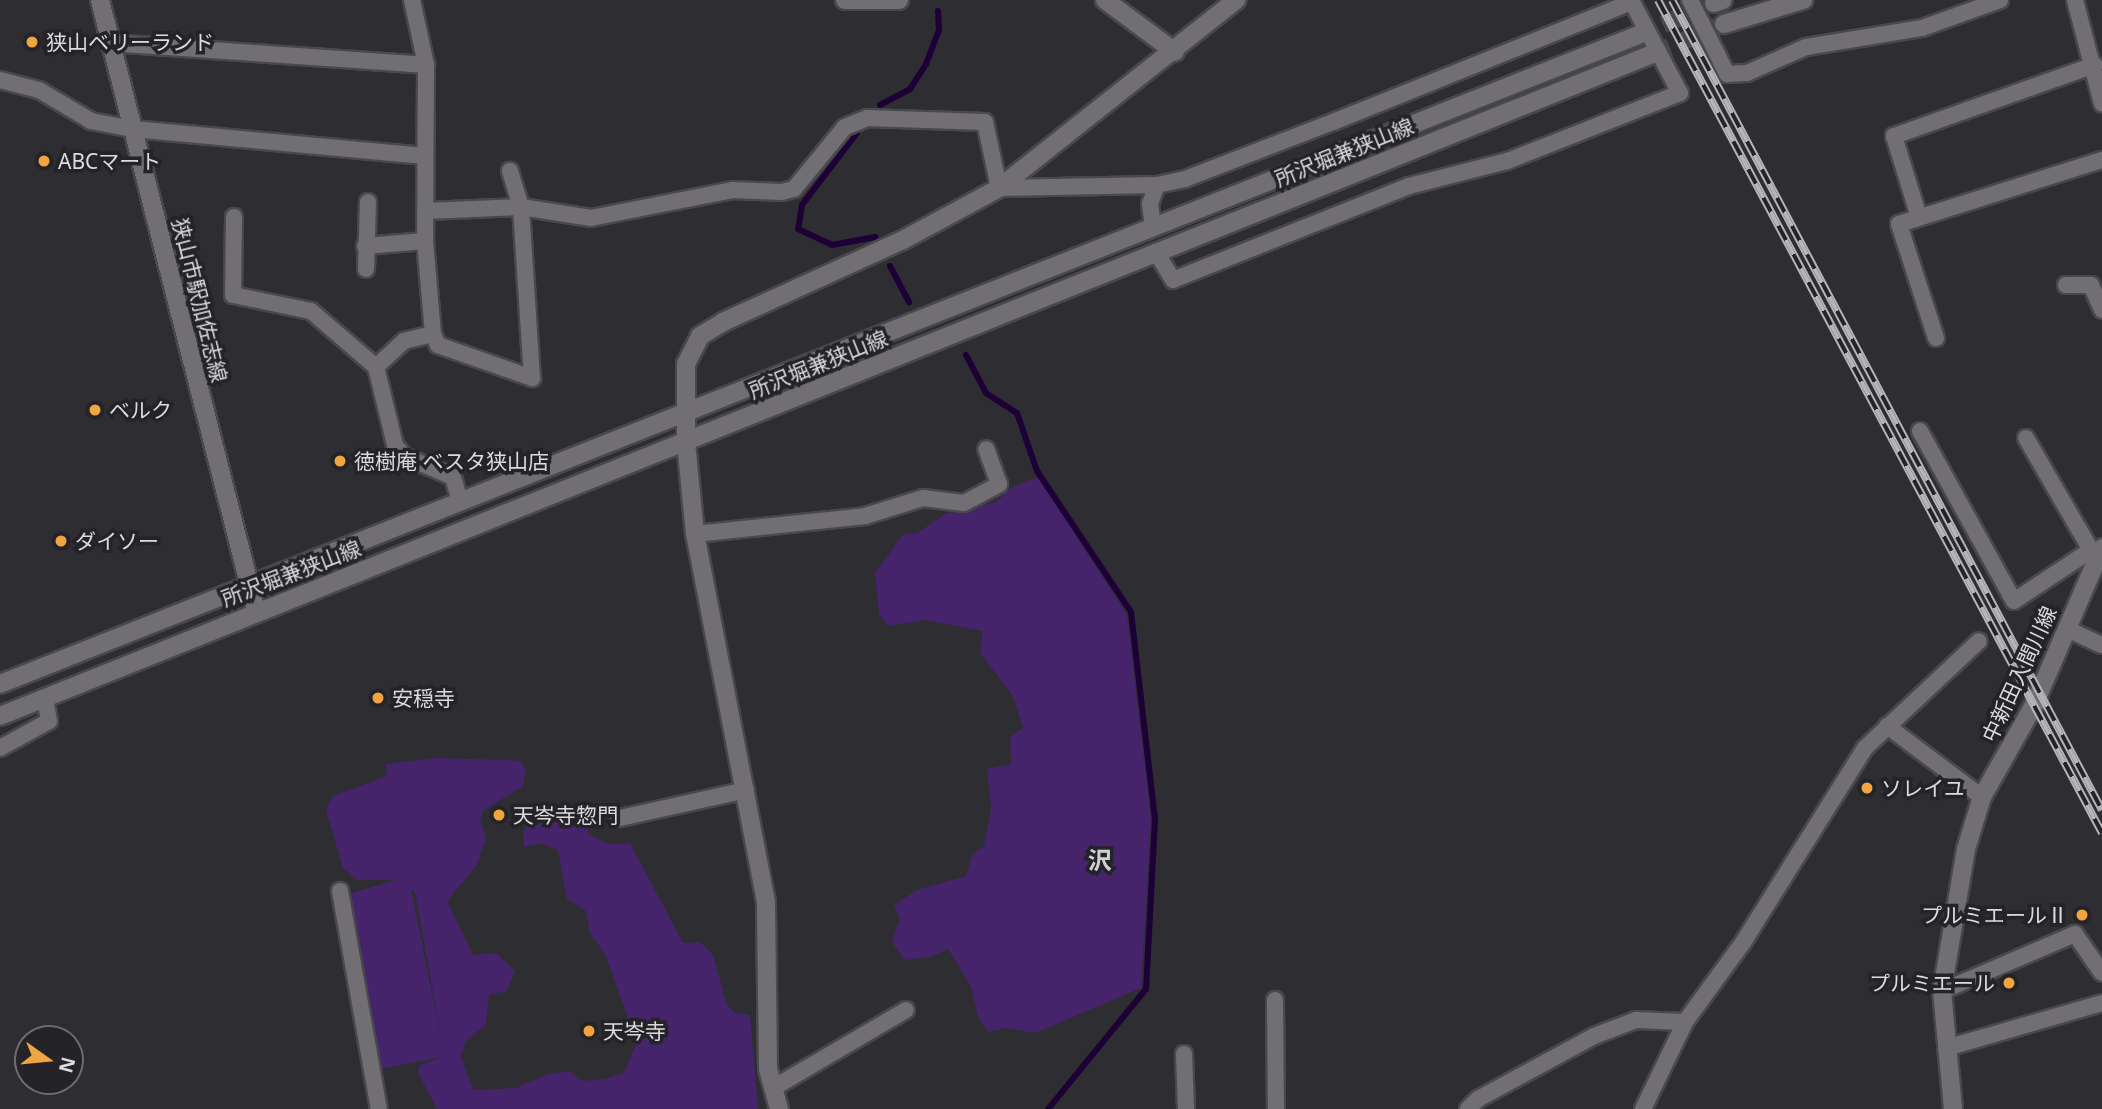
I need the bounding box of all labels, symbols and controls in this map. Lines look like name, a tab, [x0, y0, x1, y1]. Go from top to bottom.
place label: 狭山ベリーランド	[46, 29, 214, 55]
marker: 狭山ベリーランド	[24, 34, 40, 50]
street label: 所沢堀兼狭山線	[1271, 113, 1417, 191]
place label: ABCマート	[58, 148, 161, 174]
marker: ABCマート	[36, 153, 52, 169]
street label: 狭山市駅加佐志線	[167, 215, 233, 385]
street label: 所沢堀兼狭山線	[745, 325, 891, 403]
place label: ベルク	[109, 397, 172, 423]
marker: ベルク	[87, 402, 103, 418]
place label: 徳樹庵 ベスタ狭山店	[354, 448, 548, 474]
marker: 徳樹庵 ベスタ狭山店	[332, 453, 348, 469]
place label: ダイソー	[75, 528, 159, 554]
marker: ダイソー	[53, 533, 69, 549]
street label: 所沢堀兼狭山線	[218, 535, 364, 611]
street label: 中新田入間川線	[1977, 602, 2061, 746]
place label: 安穏寺	[392, 685, 455, 711]
marker: 安穏寺	[370, 690, 386, 706]
place label: ソレイユ	[1881, 775, 1965, 801]
marker: ソレイユ	[1859, 780, 1875, 796]
place label: 天岑寺惣門	[513, 802, 618, 828]
marker: 天岑寺惣門	[491, 807, 507, 823]
district label: 沢	[1088, 846, 1112, 874]
place label: プルミエールⅡ	[1921, 902, 2068, 928]
marker: プルミエールⅡ	[2074, 907, 2090, 923]
place label: プルミエール	[1869, 970, 1995, 996]
marker: プルミエール	[2001, 975, 2017, 991]
place label: 天岑寺	[603, 1018, 666, 1044]
marker: 天岑寺	[581, 1023, 597, 1039]
north arrow	[14, 1025, 84, 1095]
text: N	[53, 1054, 82, 1076]

